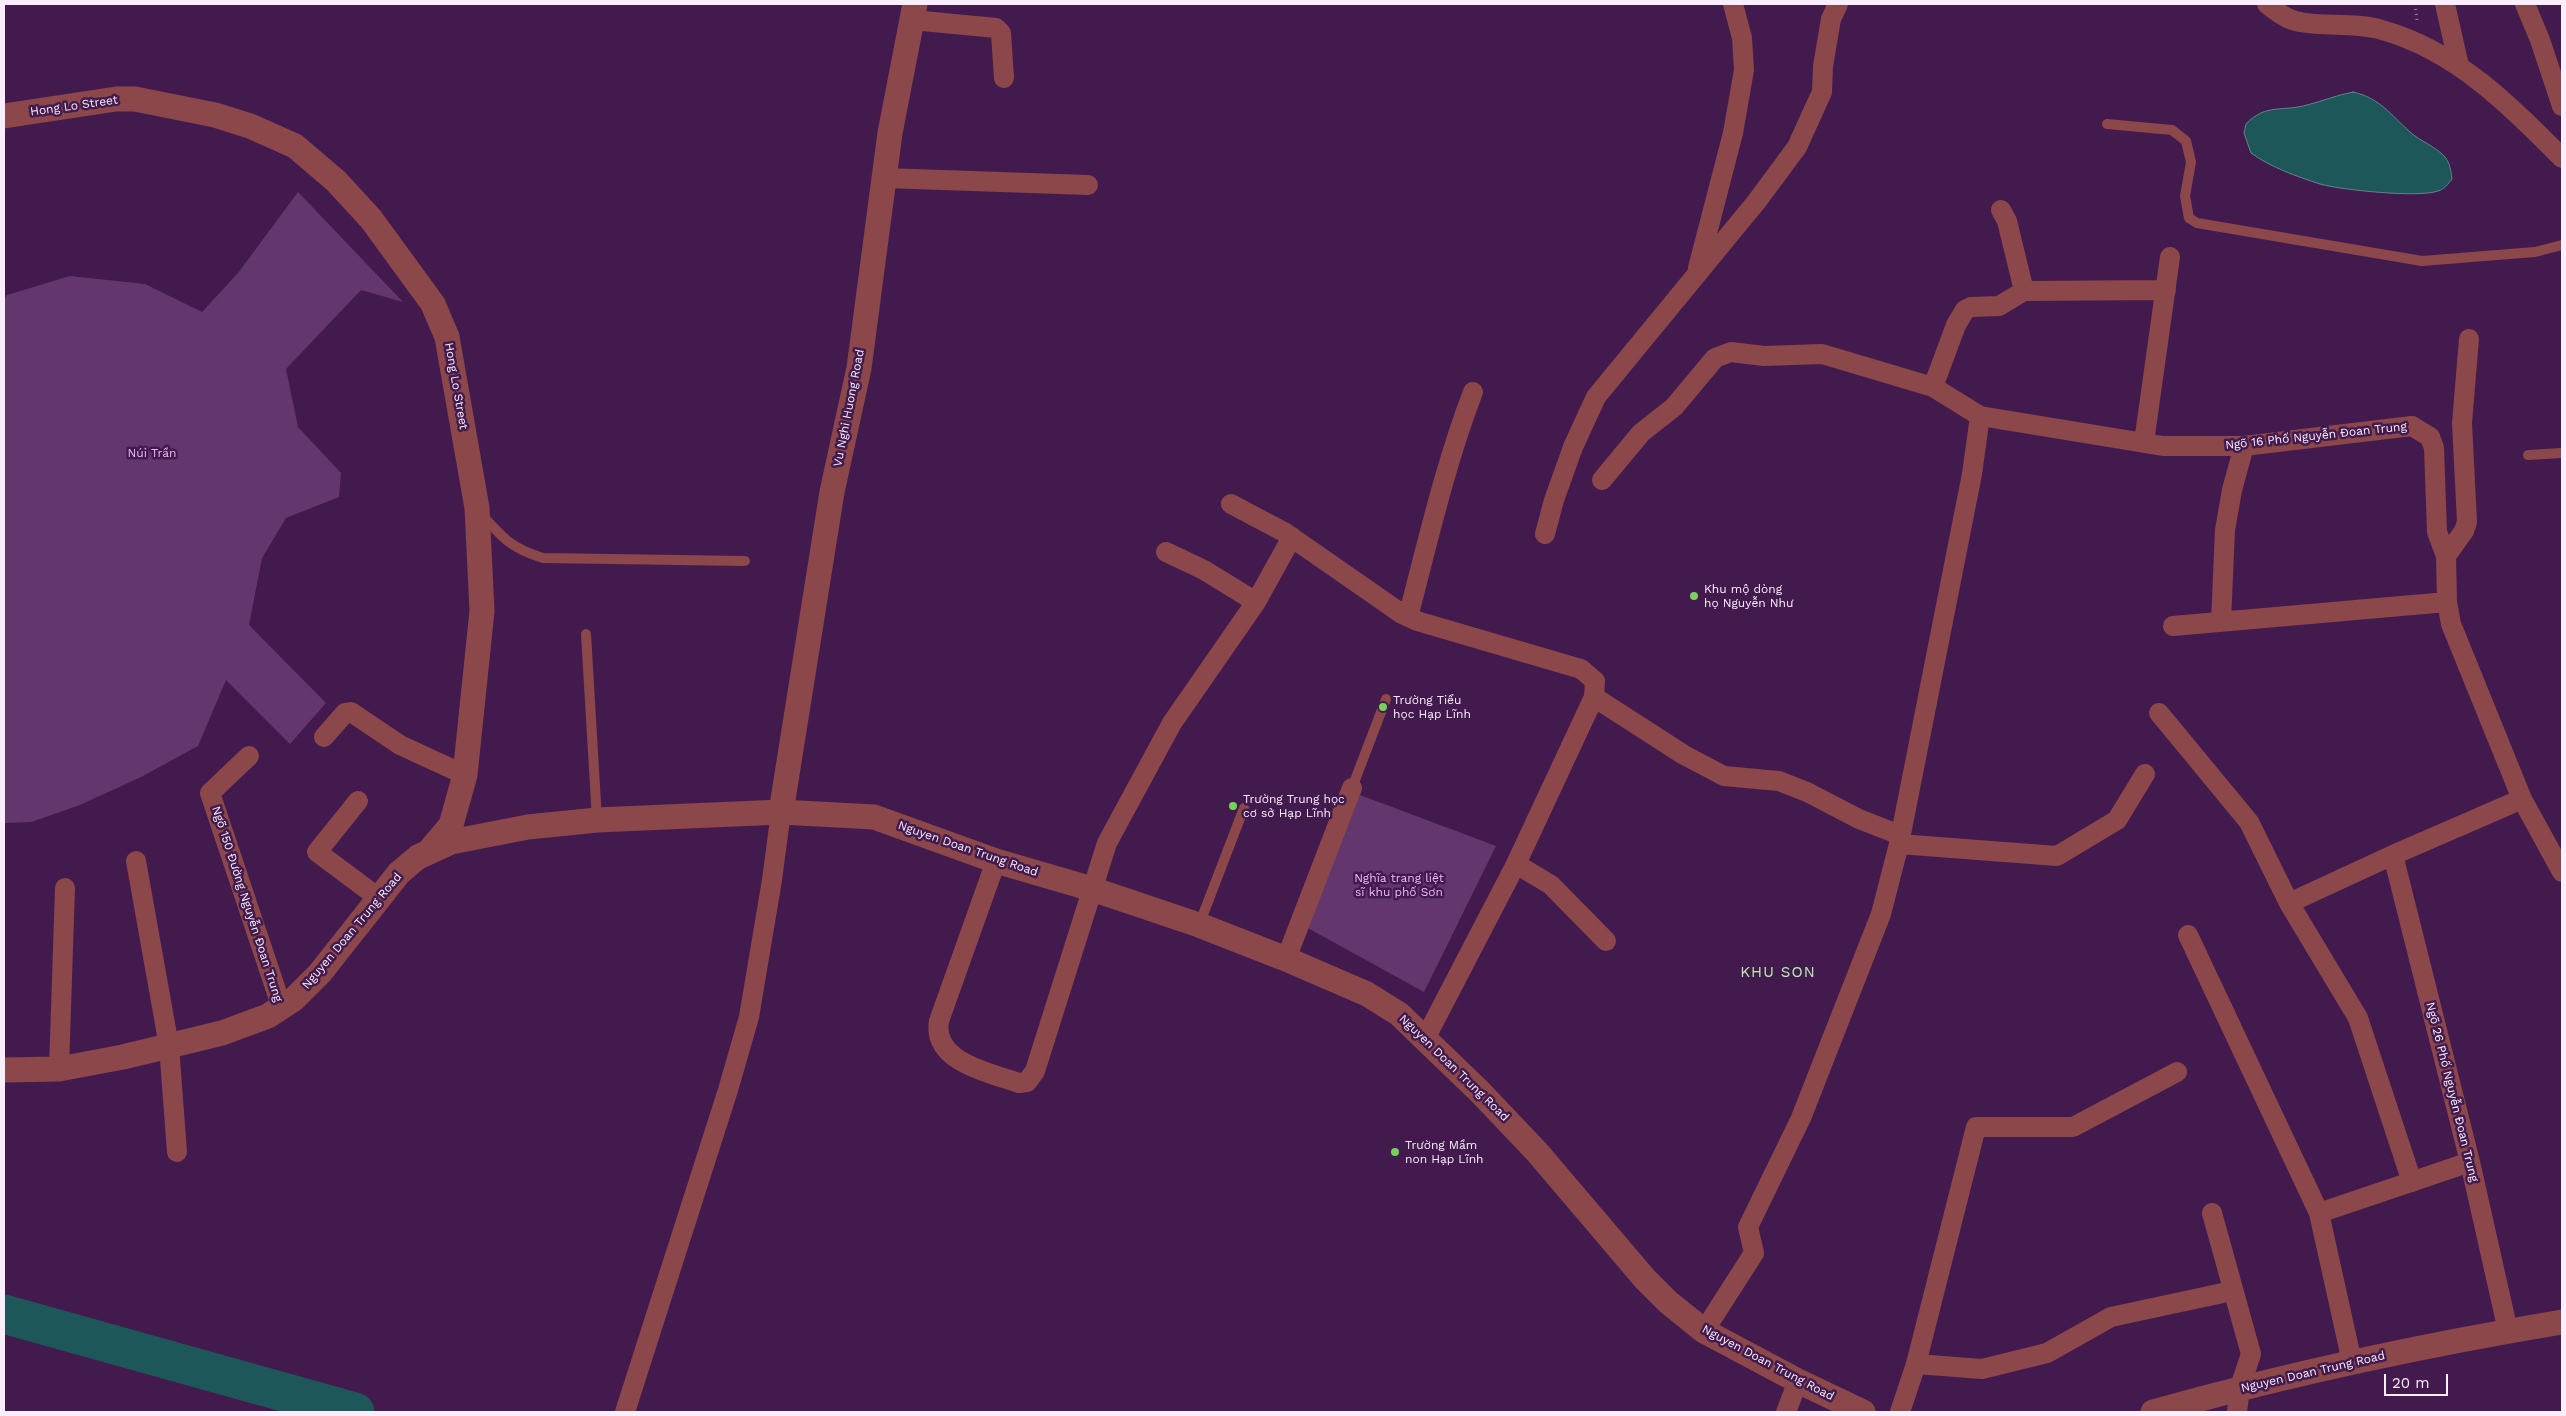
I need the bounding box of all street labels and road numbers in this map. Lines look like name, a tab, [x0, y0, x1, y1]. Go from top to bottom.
street label: Hong Lo Street	[29, 93, 119, 119]
street label: Hong Lo Street	[441, 341, 471, 431]
street label: Vu Nghi Huong Road	[831, 348, 867, 468]
street label: Ngõ 16 Phố Nguyễn Đoan Trung	[2225, 419, 2407, 453]
street label: Ngõ 150 Đường Nguyễn Đoan Trung	[208, 804, 286, 1004]
street label: Nguyen Doan Trung Road	[896, 818, 1040, 880]
street label: Nguyen Doan Trung Road	[299, 870, 405, 992]
street label: Ngõ 26 Phố Nguyễn Đoan Trung	[2423, 1001, 2481, 1183]
street label: Nguyen Doan Trung Road	[1396, 1012, 1512, 1124]
street label: Nguyen Doan Trung Road	[1700, 1322, 1836, 1404]
street label: Nguyen Doan Trung Road	[2240, 1348, 2386, 1396]

